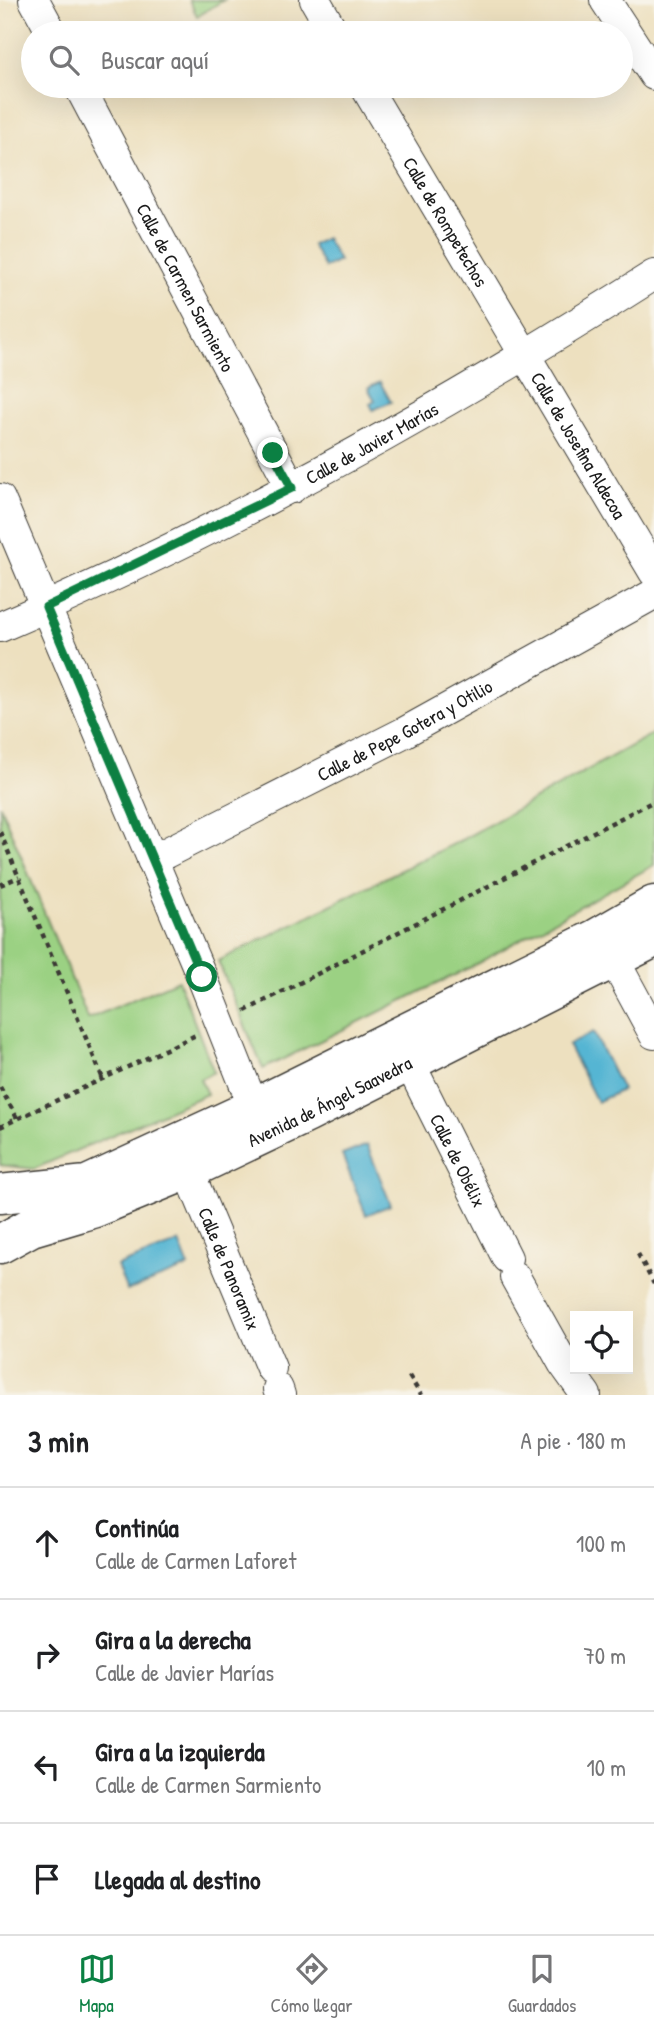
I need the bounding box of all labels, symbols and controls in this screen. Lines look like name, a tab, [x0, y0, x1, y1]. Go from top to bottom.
search box	[21, 21, 633, 98]
icon: search	[45, 41, 83, 79]
text: Buscar aquí	[101, 42, 209, 77]
street label: Calle de Rompetechos	[397, 152, 494, 292]
street label: Calle de Carmen Sarmiento	[130, 199, 241, 377]
street label: Calle de Josefina Aldecoa	[525, 367, 633, 524]
street label: Calle de Javier Marías	[301, 396, 443, 490]
route end	[257, 437, 288, 468]
street label: Calle de Pepe Gotera y Otilio	[313, 673, 497, 787]
route start	[186, 961, 217, 992]
street label: Avenida de Ángel Saavedra	[243, 1049, 417, 1153]
street label: Calle de Obélix	[424, 1109, 492, 1211]
street label: Calle de Panoramix	[192, 1203, 267, 1334]
map controls	[570, 1311, 633, 1374]
button: locate	[570, 1311, 633, 1374]
text: 3 min	[28, 1421, 89, 1461]
text: A pie · 180 m	[521, 1425, 626, 1456]
text: Continúa	[95, 1510, 179, 1545]
icon: ahead	[28, 1524, 66, 1562]
text: 100 m	[576, 1528, 626, 1559]
text: Calle de Carmen Laforet	[95, 1545, 296, 1576]
text: Gira a la derecha	[95, 1622, 251, 1657]
icon: right	[28, 1636, 66, 1674]
text: 70 m	[583, 1640, 626, 1671]
text: Calle de Javier Marías	[95, 1657, 274, 1688]
text: Gira a la izquierda	[95, 1734, 265, 1769]
icon: left	[28, 1748, 66, 1786]
text: 10 m	[586, 1752, 626, 1783]
text: Calle de Carmen Sarmiento	[95, 1769, 321, 1800]
icon: arrive	[28, 1860, 66, 1898]
text: Llegada al destino	[95, 1862, 261, 1897]
tab: Mapa	[78, 1950, 116, 2018]
tab: Cómo llegar	[271, 1950, 353, 2018]
tab: Guardados	[508, 1950, 576, 2018]

